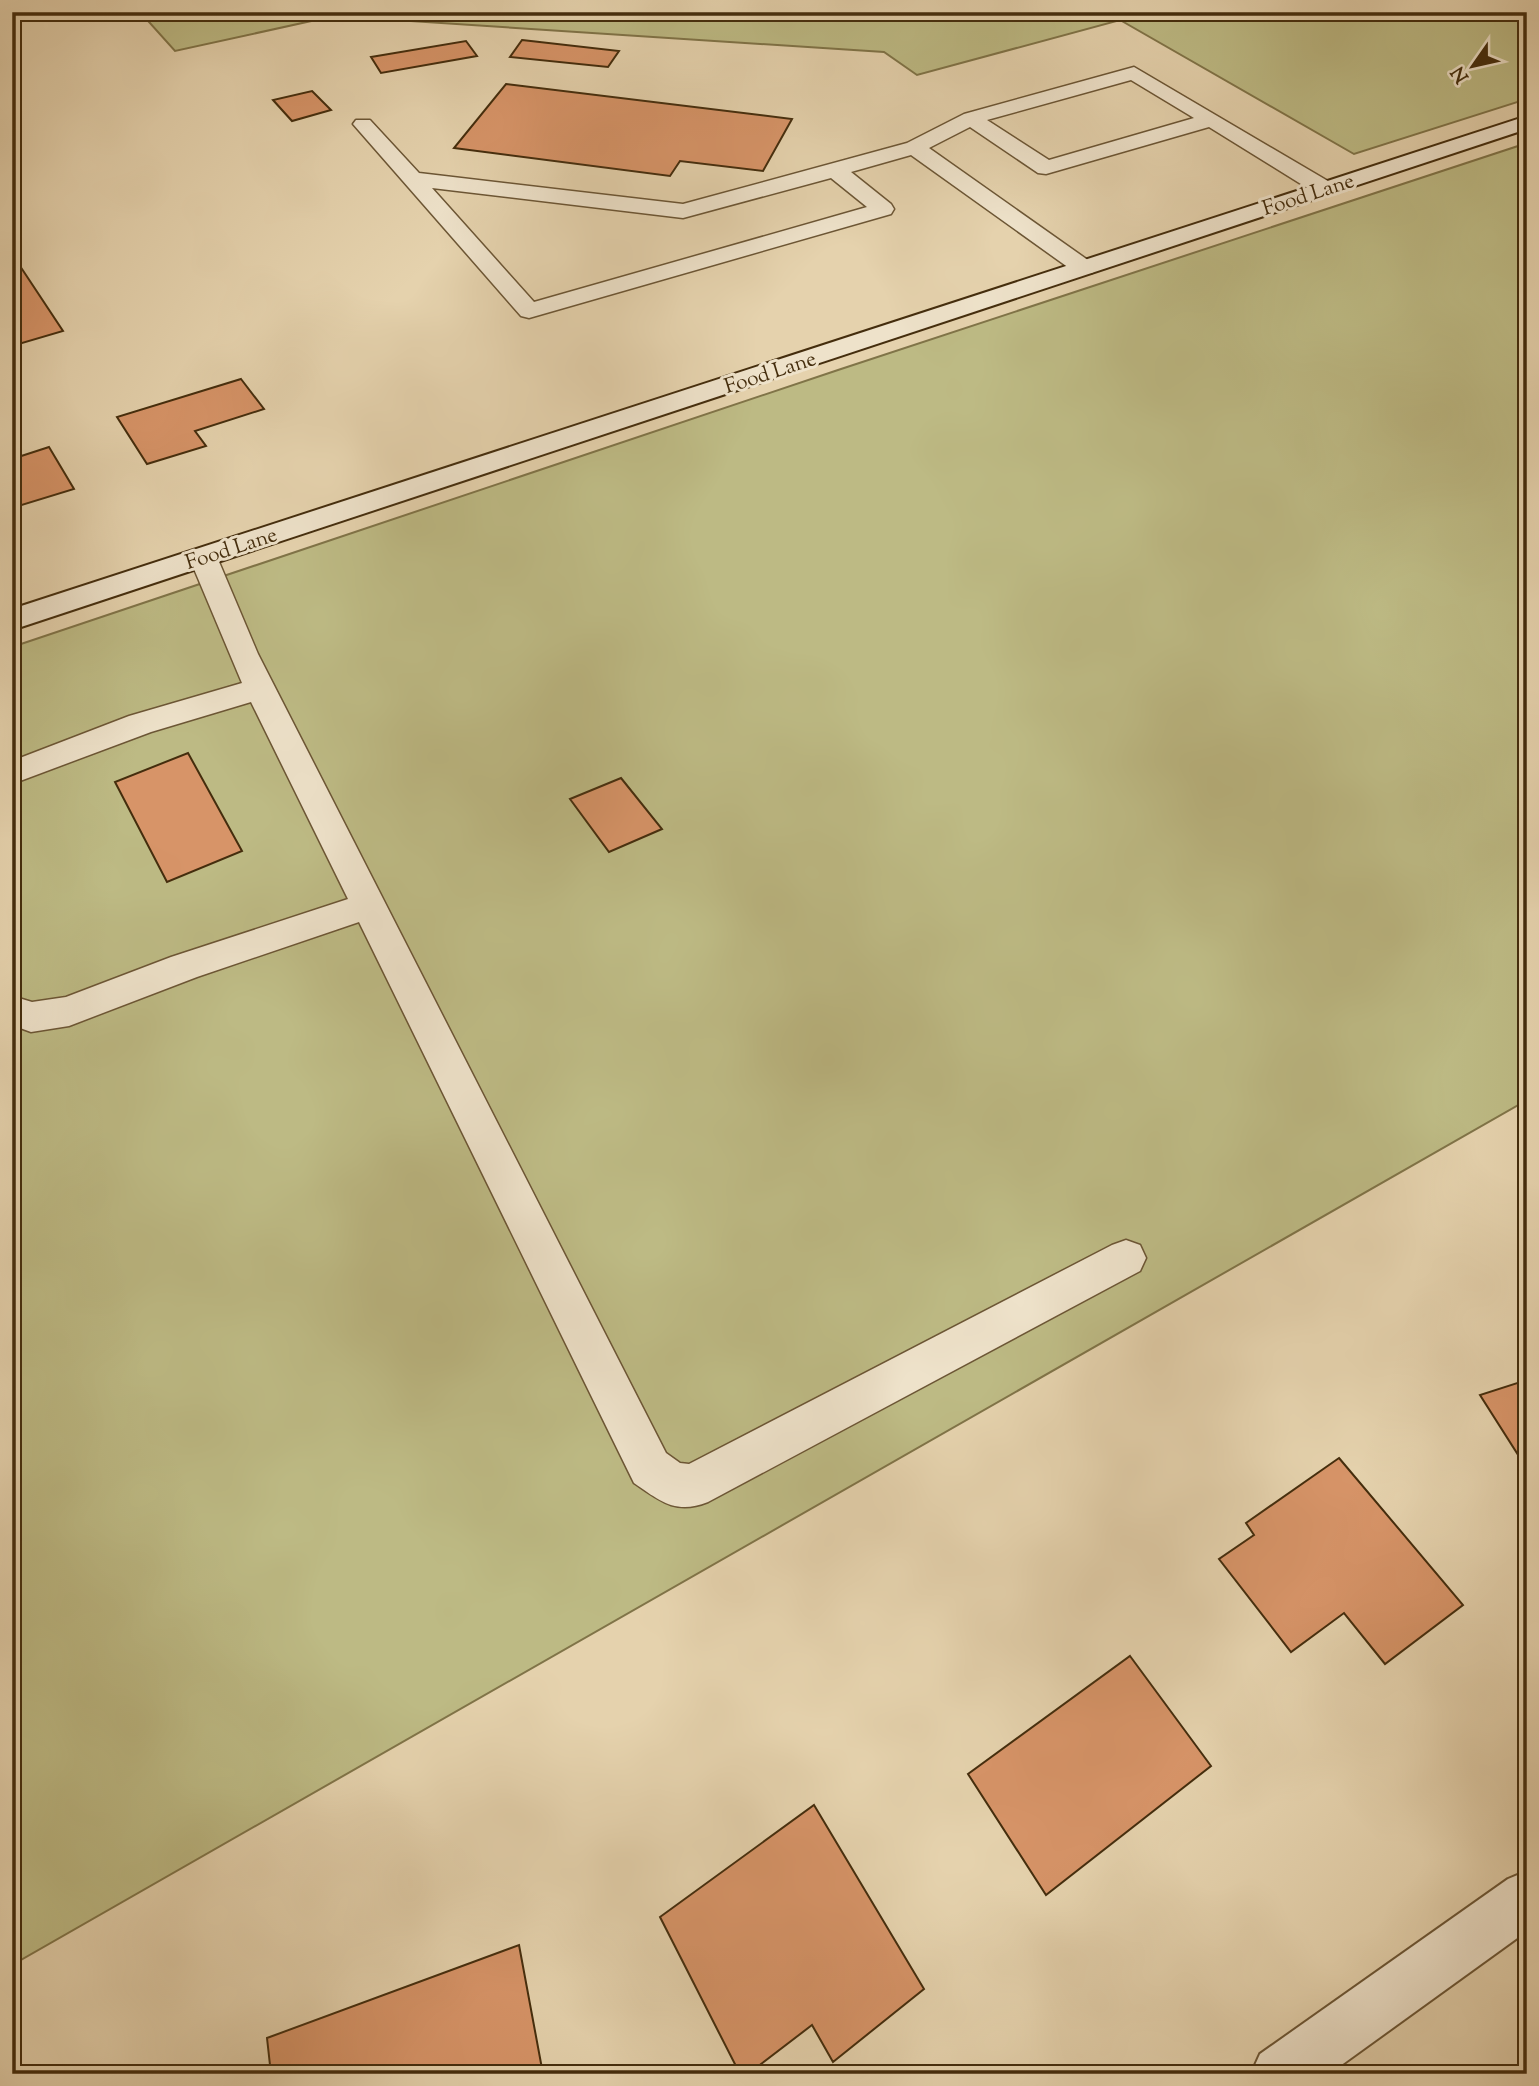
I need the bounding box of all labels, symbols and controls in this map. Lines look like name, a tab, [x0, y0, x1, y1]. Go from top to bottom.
north arrow	[1438, 32, 1508, 102]
text: N	[1446, 60, 1476, 88]
street label: Food Lane	[1259, 167, 1358, 225]
street label: Food Lane	[721, 345, 820, 403]
street label: Food Lane	[182, 521, 281, 579]

